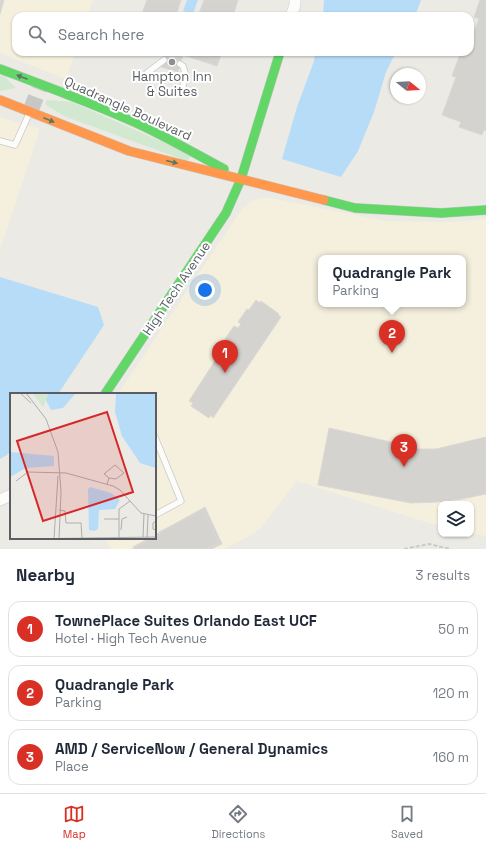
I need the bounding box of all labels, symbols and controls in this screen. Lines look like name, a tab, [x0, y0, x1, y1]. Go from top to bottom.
search box	[12, 12, 474, 56]
icon: search	[26, 23, 48, 45]
text: Search here	[58, 25, 144, 44]
marker: Hampton Inn & Suites	[167, 57, 177, 67]
place label: Hampton Inn & Suites	[132, 68, 212, 100]
north arrow	[390, 68, 426, 104]
one-way arrow	[15, 73, 27, 79]
street label: Quadrangle Boulevard	[62, 73, 194, 144]
one-way arrow	[44, 117, 56, 123]
one-way arrow	[166, 159, 178, 165]
street label: High Tech Avenue	[139, 238, 214, 339]
popup	[318, 255, 466, 307]
text: Quadrangle Park	[332, 263, 452, 282]
your location	[195, 280, 215, 300]
text: Parking	[332, 282, 379, 299]
pin: 2	[379, 320, 405, 353]
pin: 1	[212, 340, 238, 373]
inset map	[10, 393, 156, 539]
pin: 3	[391, 434, 417, 467]
map controls	[438, 501, 474, 537]
button: layers	[438, 501, 474, 537]
text: Nearby	[16, 564, 75, 586]
text: 3 results	[416, 567, 470, 584]
text: TownePlace Suites Orlando East UCF	[55, 611, 317, 630]
text: 1	[27, 621, 33, 638]
text: 50 m	[438, 621, 469, 638]
text: Hotel · High Tech Avenue	[55, 630, 207, 647]
text: Quadrangle Park	[55, 675, 174, 694]
text: 2	[26, 685, 34, 702]
text: 120 m	[433, 685, 469, 702]
text: Parking	[55, 694, 102, 711]
text: AMD / ServiceNow / General Dynamics	[55, 739, 328, 758]
text: 3	[26, 749, 34, 766]
text: 160 m	[433, 749, 469, 766]
text: Place	[55, 758, 89, 775]
tab: Map	[63, 803, 86, 841]
tab: Directions	[211, 803, 265, 841]
tab: Saved	[391, 803, 423, 841]

